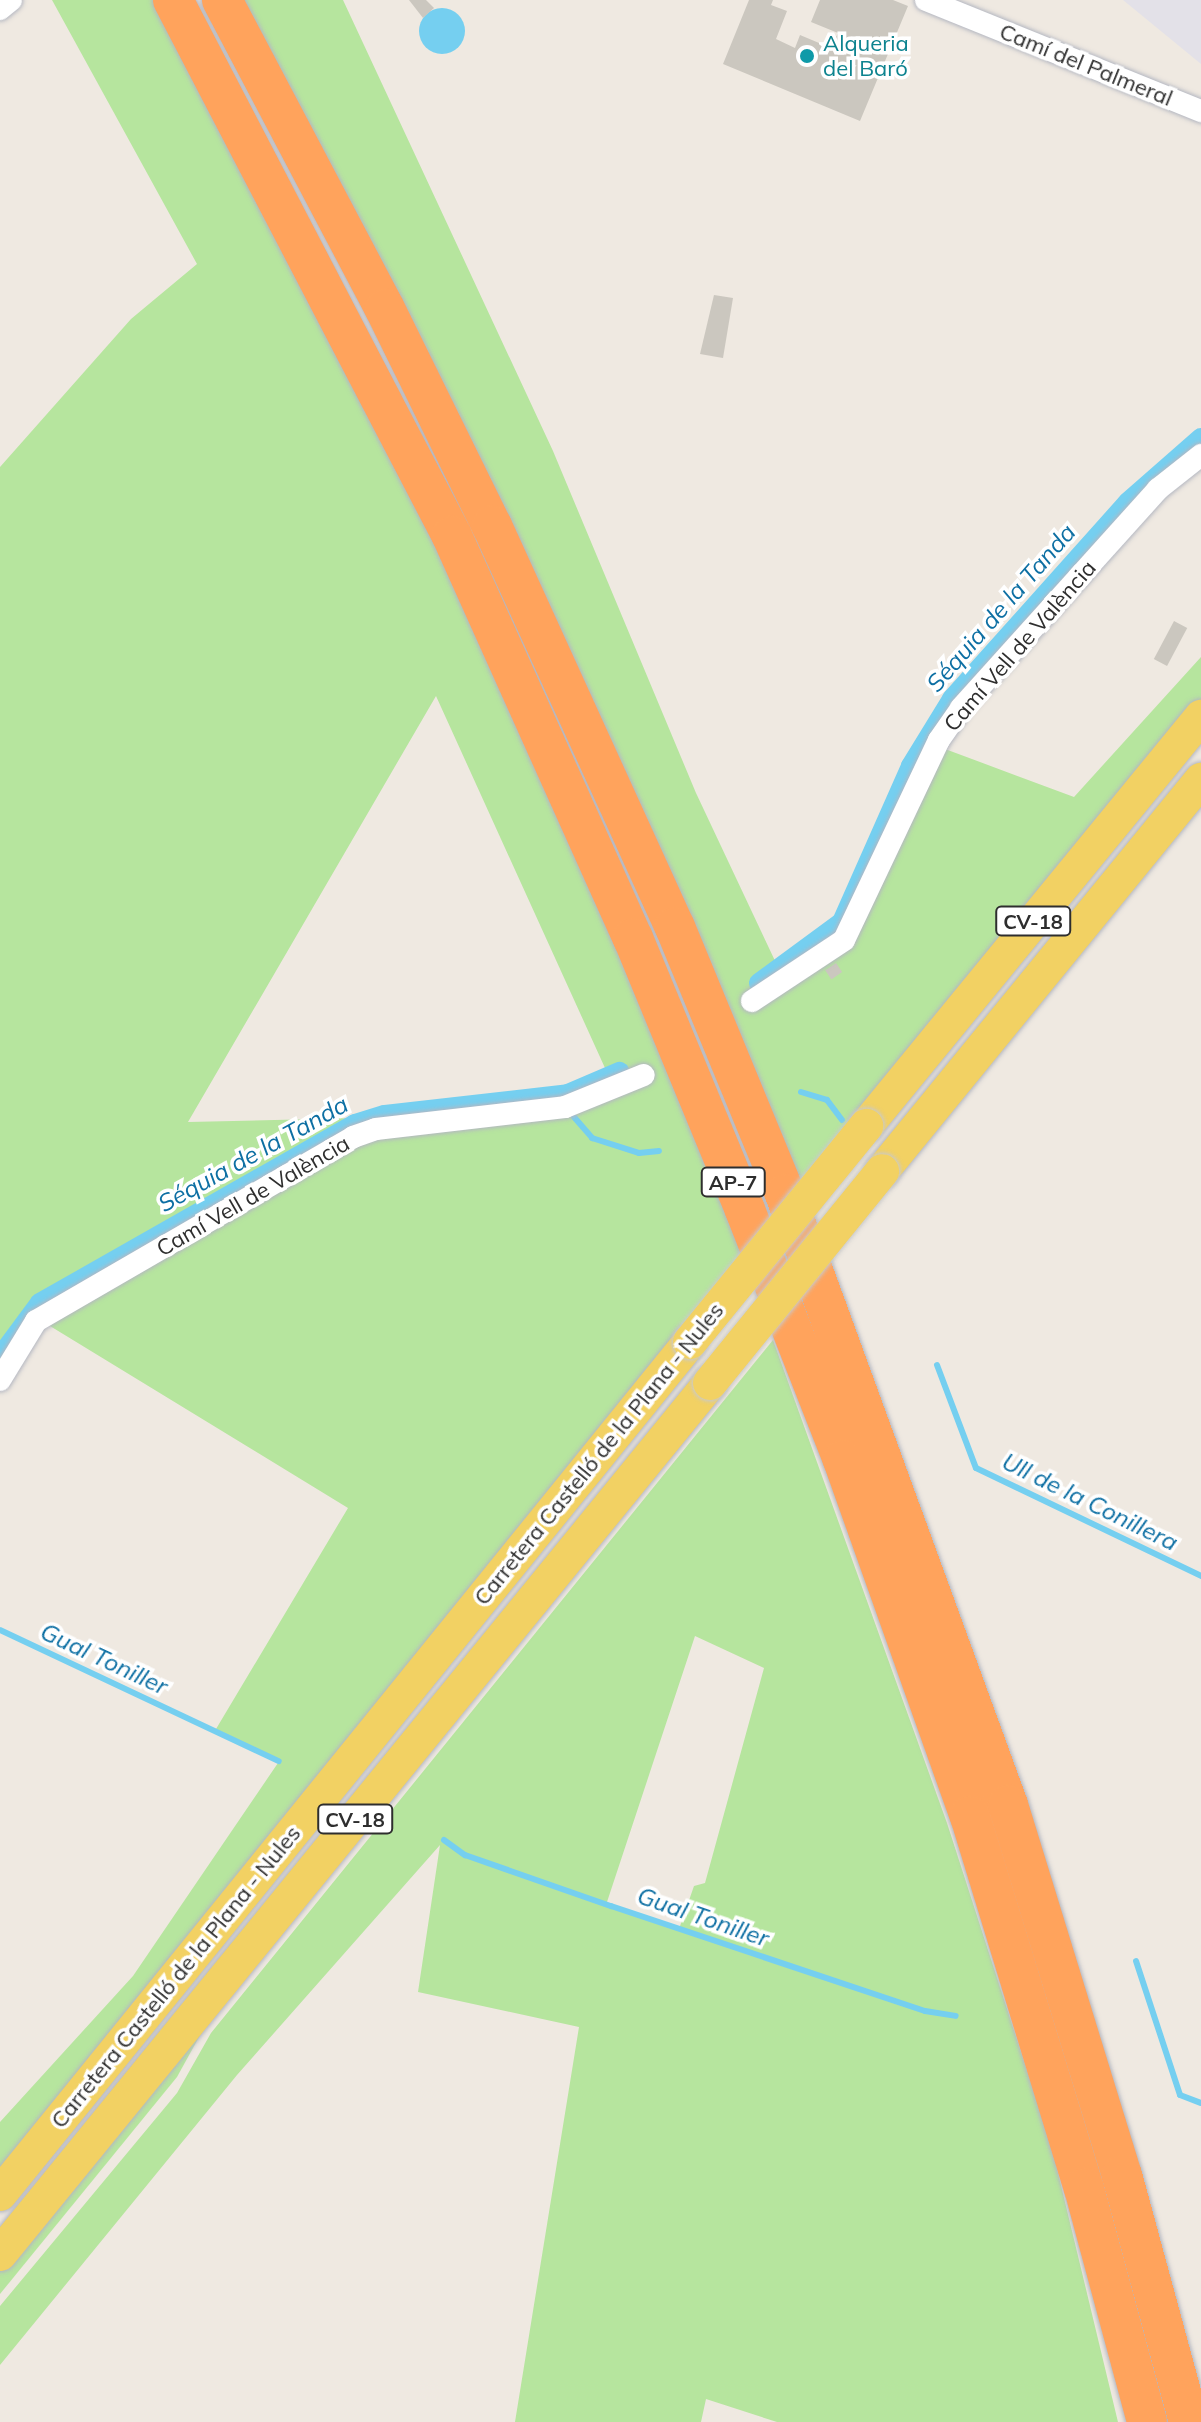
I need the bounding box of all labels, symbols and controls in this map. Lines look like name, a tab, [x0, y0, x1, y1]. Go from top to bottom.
street label: Camí del Palmeral	[996, 18, 1176, 112]
place label: Alqueria del Baró	[823, 30, 909, 82]
marker: Alqueria del Baró	[798, 47, 816, 65]
water label: Séquia de la Tanda	[920, 518, 1082, 698]
street label: Camí Vell de València	[939, 555, 1101, 737]
road number: CV-18	[995, 905, 1071, 937]
water label: Séquia de la Tanda	[153, 1090, 353, 1218]
street label: Camí Vell de València	[152, 1130, 354, 1262]
road number: AP-7	[699, 1166, 767, 1198]
street label: Carretera Castelló de la Plana - Nules	[469, 1298, 729, 1610]
water label: Ull de la Conillera	[997, 1447, 1183, 1557]
water label: Gual Toniller	[36, 1617, 172, 1701]
road number: CV-18	[317, 1803, 393, 1835]
street label: Carretera Castelló de la Plana - Nules	[46, 1821, 306, 2133]
water label: Gual Toniller	[633, 1881, 773, 1953]

